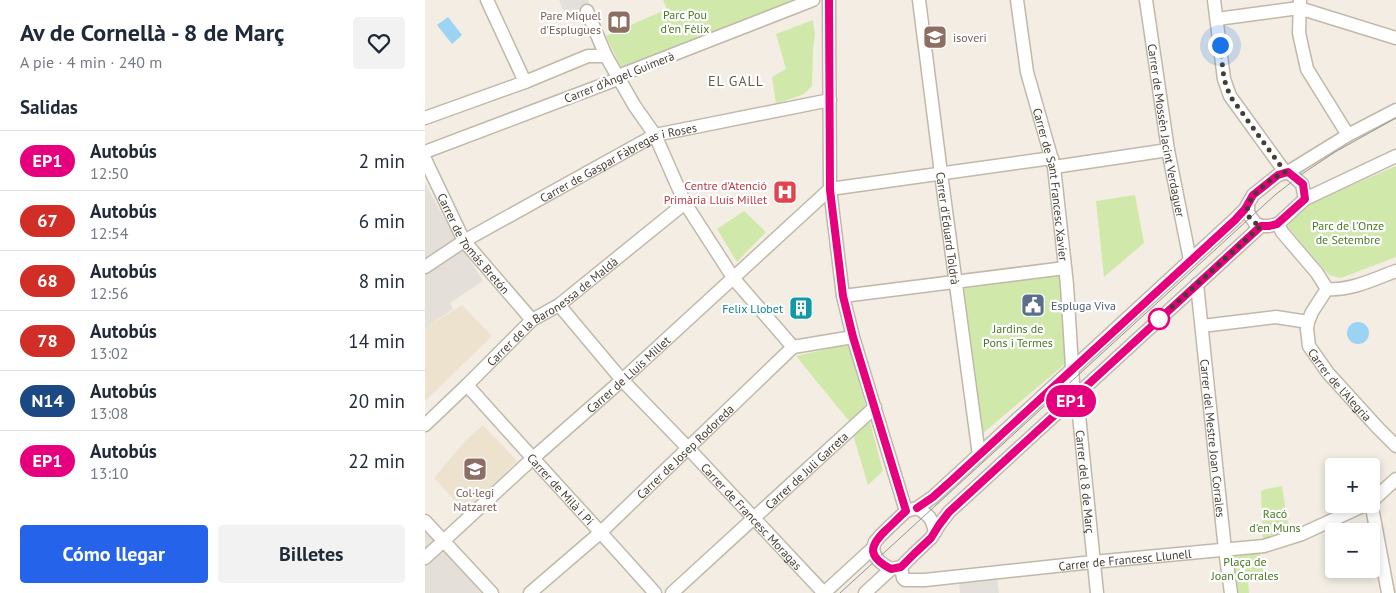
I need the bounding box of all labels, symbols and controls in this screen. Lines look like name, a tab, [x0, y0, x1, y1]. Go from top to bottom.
park label: Parc Pou d'en Fèlix	[661, 7, 709, 36]
place label: Pare Miquel d'Esplugues	[540, 8, 601, 37]
library icon: Pare Miquel d'Esplugues	[606, 9, 632, 35]
text: Av de Cornellà - 8 de Març	[20, 17, 285, 48]
button: heart	[353, 17, 405, 69]
school or university icon: isoveri	[922, 24, 948, 50]
place label: isoveri	[953, 30, 987, 45]
your location	[1208, 33, 1233, 58]
street label: Carrer de Mossèn Jacint Verdaguer	[1145, 43, 1189, 218]
street label: Carrer d'Àngel Guimerà	[562, 48, 676, 106]
text: A pie · 4 min · 240 m	[20, 52, 162, 72]
district label: EL GALL	[708, 72, 764, 90]
text: Salidas	[20, 95, 78, 119]
street label: Carrer de Sant Francesc Xavier	[1030, 106, 1072, 262]
street label: Carrer de Gaspar Fàbregas i Roses	[537, 119, 698, 205]
text: Autobús	[90, 139, 157, 163]
text: EP1	[33, 149, 62, 172]
text: 2 min	[359, 149, 405, 173]
text: 12:50	[90, 163, 128, 183]
street label: Carrer d'Eduard Toldrà	[933, 171, 963, 285]
place label: Centre d'Atenció Primària Lluís Millet	[664, 178, 767, 207]
hospital icon: Centre d'Atenció Primària Lluís Millet	[772, 179, 798, 205]
street label: Carrer de Tomás Bretón	[435, 190, 513, 297]
text: Autobús	[90, 199, 157, 223]
text: 67	[37, 209, 58, 232]
text: 6 min	[359, 209, 405, 233]
park label: Parc de l'Onze de Setembre	[1312, 218, 1384, 247]
text: 12:54	[90, 223, 128, 243]
street label: Carrer de la Baronessa de Maldà	[483, 253, 620, 369]
text: Autobús	[90, 259, 157, 283]
text: 68	[37, 269, 58, 292]
text: 8 min	[359, 269, 405, 293]
text: 12:56	[90, 283, 128, 303]
public building icon: Espluga Viva	[1020, 292, 1046, 318]
building icon: Felix Llobet	[788, 295, 814, 321]
place label: Espluga Viva	[1051, 298, 1116, 313]
place label: Felix Llobet	[722, 301, 783, 316]
unlabelled marker	[1148, 308, 1170, 330]
text: Autobús	[90, 319, 157, 343]
park label: Jardins de Pons i Termes	[983, 321, 1053, 350]
text: 78	[37, 329, 58, 352]
text: 14 min	[348, 329, 405, 353]
street label: Carrer de Lluís Millet	[583, 332, 673, 416]
text: 13:02	[90, 343, 128, 363]
street label: Carrer de l'Alegria	[1305, 345, 1375, 424]
street label: Carrer del Mestre Joan Corrales	[1197, 358, 1229, 518]
text: Autobús	[90, 379, 157, 403]
line badge: EP1	[1042, 385, 1100, 417]
text: N14	[31, 389, 64, 412]
text: 20 min	[348, 389, 405, 413]
text: EP1	[1056, 389, 1086, 412]
street label: Carrer de Josep Rodoreda	[633, 401, 737, 502]
text: 13:08	[90, 403, 128, 423]
street label: Carrer de Juli Garreta	[761, 428, 851, 512]
street label: Carrer del 8 de Març	[1073, 429, 1099, 535]
text: Autobús	[90, 439, 157, 463]
text: EP1	[33, 449, 62, 472]
text: 22 min	[348, 449, 405, 473]
street label: Carrer de Milà i Pi	[524, 450, 597, 528]
school or university icon: Col·legi Natzaret	[462, 456, 488, 482]
map controls	[1325, 458, 1380, 578]
button: +	[1325, 458, 1380, 513]
street label: Carrer de Francesc Moragas	[698, 459, 806, 573]
text: 13:10	[90, 463, 128, 483]
place label: Col·legi Natzaret	[453, 485, 497, 514]
park label: Racó d'en Muns	[1249, 506, 1301, 535]
button: −	[1325, 523, 1380, 578]
button: Cómo llegar	[20, 525, 208, 583]
button: Billetes	[218, 525, 405, 583]
street label: Carrer de Francesc Llunell	[1058, 545, 1193, 573]
park label: Plaça de Joan Corrales	[1210, 554, 1279, 583]

